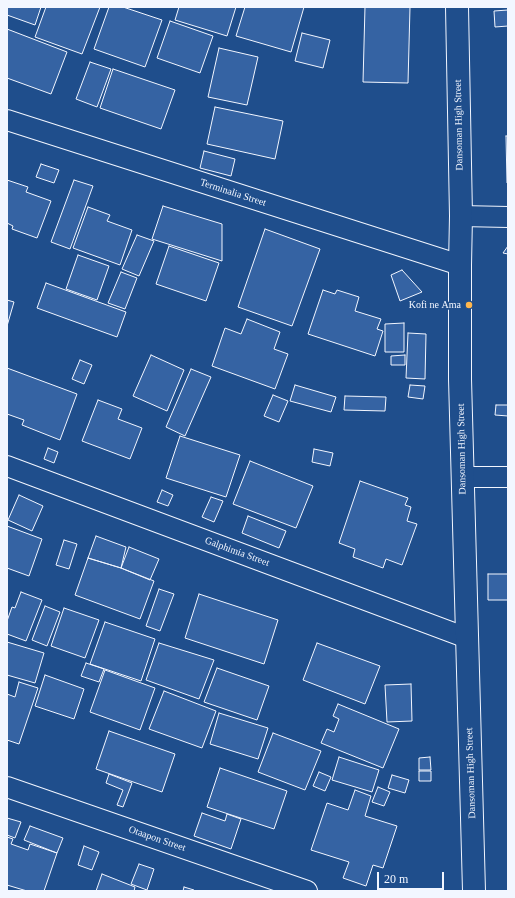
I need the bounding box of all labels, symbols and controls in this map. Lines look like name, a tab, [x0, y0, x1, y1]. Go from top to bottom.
street label: Dansoman High Street	[452, 79, 466, 171]
street label: Terminalia Street	[198, 177, 268, 209]
place label: Kofi ne Ama	[409, 299, 461, 311]
marker: Kofi ne Ama	[464, 300, 474, 310]
street label: Dansoman High Street	[455, 403, 469, 495]
street label: Galphimia Street	[203, 535, 271, 569]
street label: Dansoman High Street	[463, 727, 479, 819]
street label: Otaapon Street	[127, 824, 187, 854]
scale bar	[379, 864, 446, 890]
text: 20 m	[384, 872, 408, 886]

